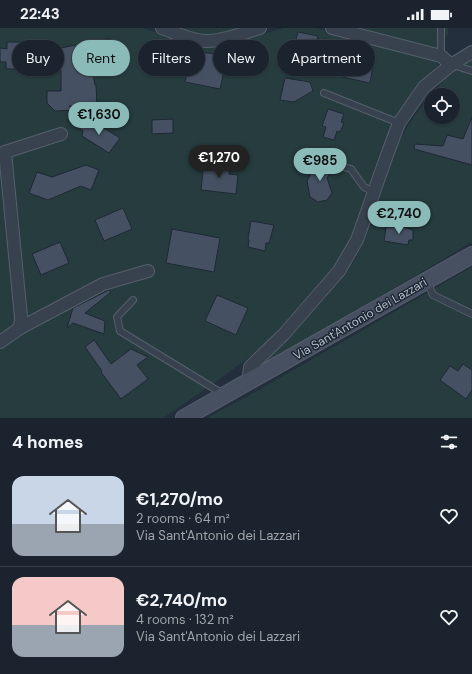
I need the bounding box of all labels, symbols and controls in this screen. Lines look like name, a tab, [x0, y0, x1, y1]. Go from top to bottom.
text: 22:43	[20, 4, 60, 24]
chip: Buy	[12, 40, 64, 76]
chip: Rent	[72, 40, 130, 76]
chip: Filters	[138, 40, 205, 76]
chip: New	[213, 40, 269, 76]
chip: Apartment	[277, 40, 375, 76]
map controls	[424, 88, 460, 124]
button: locate	[424, 88, 460, 124]
pin: €1,630	[66, 102, 132, 136]
text: €1,630	[77, 106, 121, 123]
pin: €1,270	[186, 145, 252, 179]
pin: €985	[296, 148, 344, 182]
text: €1,270	[198, 149, 240, 166]
text: €985	[303, 152, 337, 169]
pin: €2,740	[366, 201, 432, 235]
text: €2,740	[377, 205, 421, 222]
street label: Via Sant'Antonio dei Lazzari	[290, 274, 430, 364]
text: 4 homes	[12, 431, 83, 453]
icon: filters	[438, 431, 460, 453]
text: €1,270/mo	[136, 488, 223, 510]
icon: home	[44, 492, 92, 540]
icon: heart	[438, 505, 460, 527]
text: 2 rooms · 64 m²	[136, 510, 230, 527]
text: Via Sant'Antonio dei Lazzari	[136, 527, 300, 544]
text: €2,740/mo	[136, 589, 227, 611]
icon: home	[44, 593, 92, 641]
icon: heart	[438, 606, 460, 628]
text: 4 rooms · 132 m²	[136, 611, 234, 628]
text: Via Sant'Antonio dei Lazzari	[136, 628, 300, 645]

